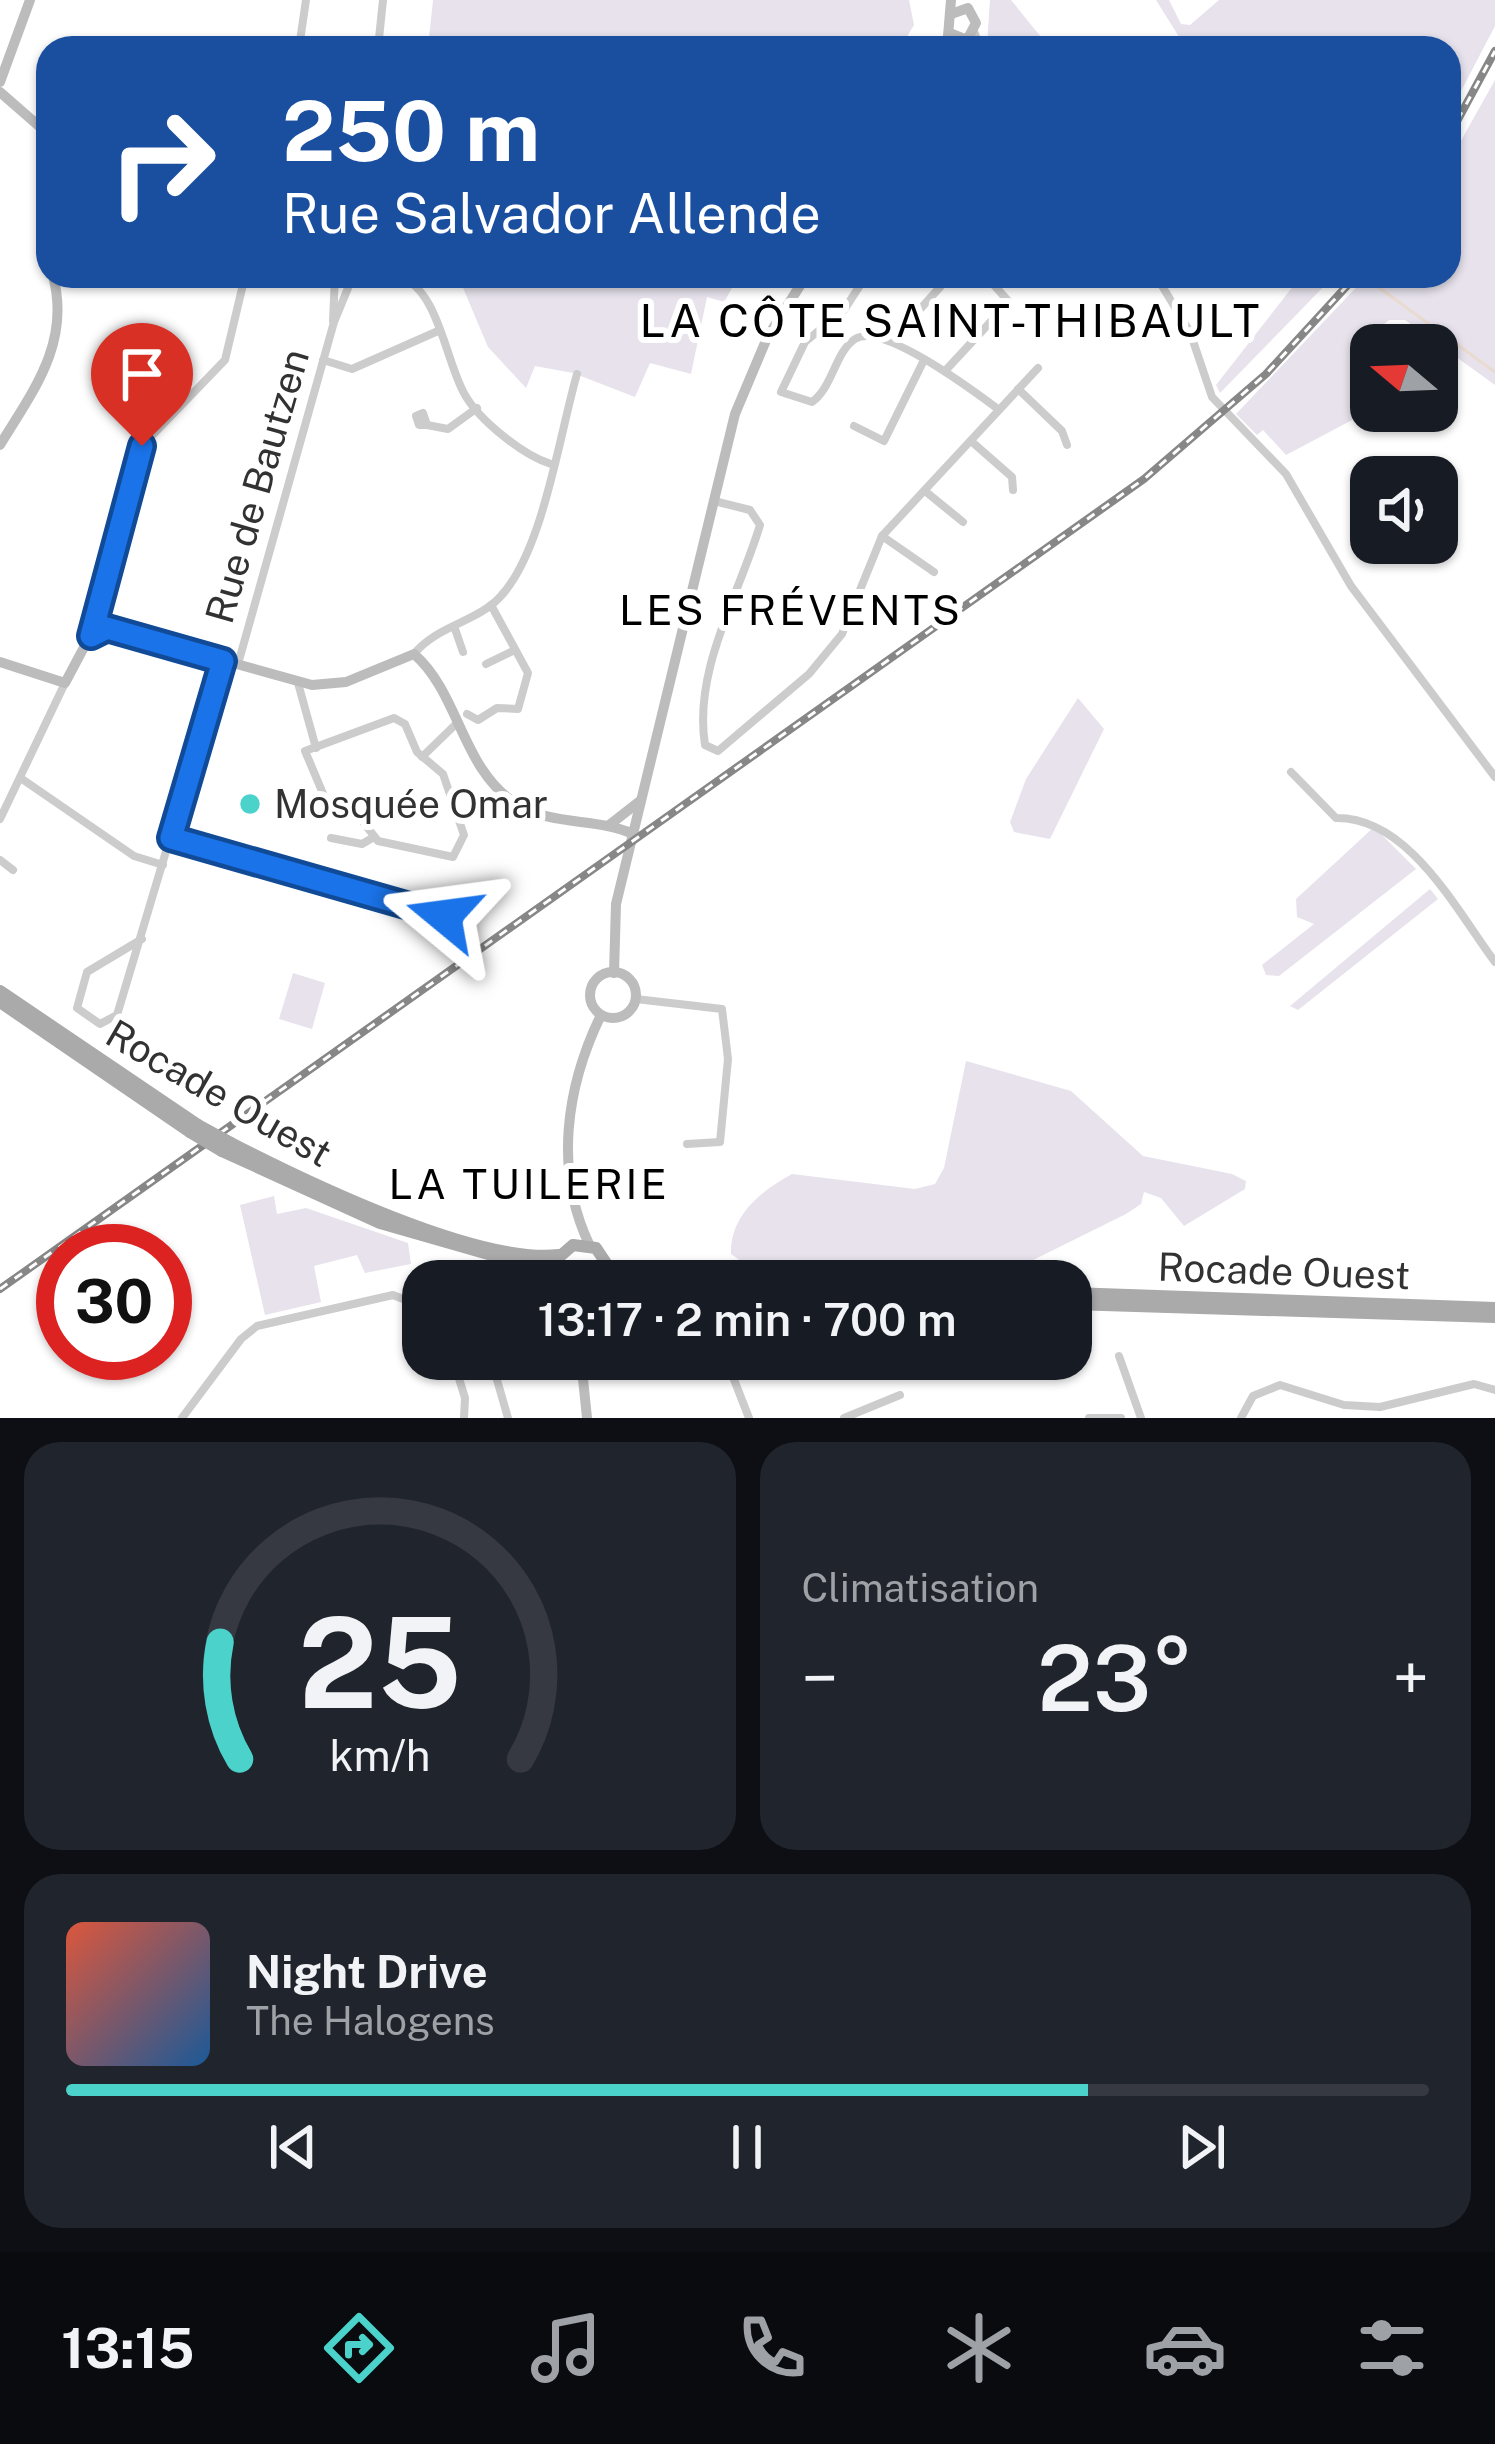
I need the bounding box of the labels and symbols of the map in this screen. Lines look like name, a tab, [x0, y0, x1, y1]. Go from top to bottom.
district label: LA CÔTE SAINT-THIBAULT	[640, 294, 1262, 347]
pin	[91, 323, 193, 446]
north arrow	[1350, 324, 1458, 432]
street label: Rue de Bautzen	[196, 344, 318, 628]
district label: LES FRÉVENTS	[619, 585, 963, 634]
place label: Mosquée Omar	[274, 781, 548, 827]
marker: Mosquée Omar	[237, 791, 263, 817]
position arrow	[381, 853, 507, 979]
street label: Rocade Ouest	[98, 1010, 340, 1176]
district label: LA TUILERIE	[388, 1159, 670, 1208]
speed limit sign: 30	[36, 1224, 192, 1380]
street label: Rocade Ouest	[1157, 1244, 1411, 1298]

